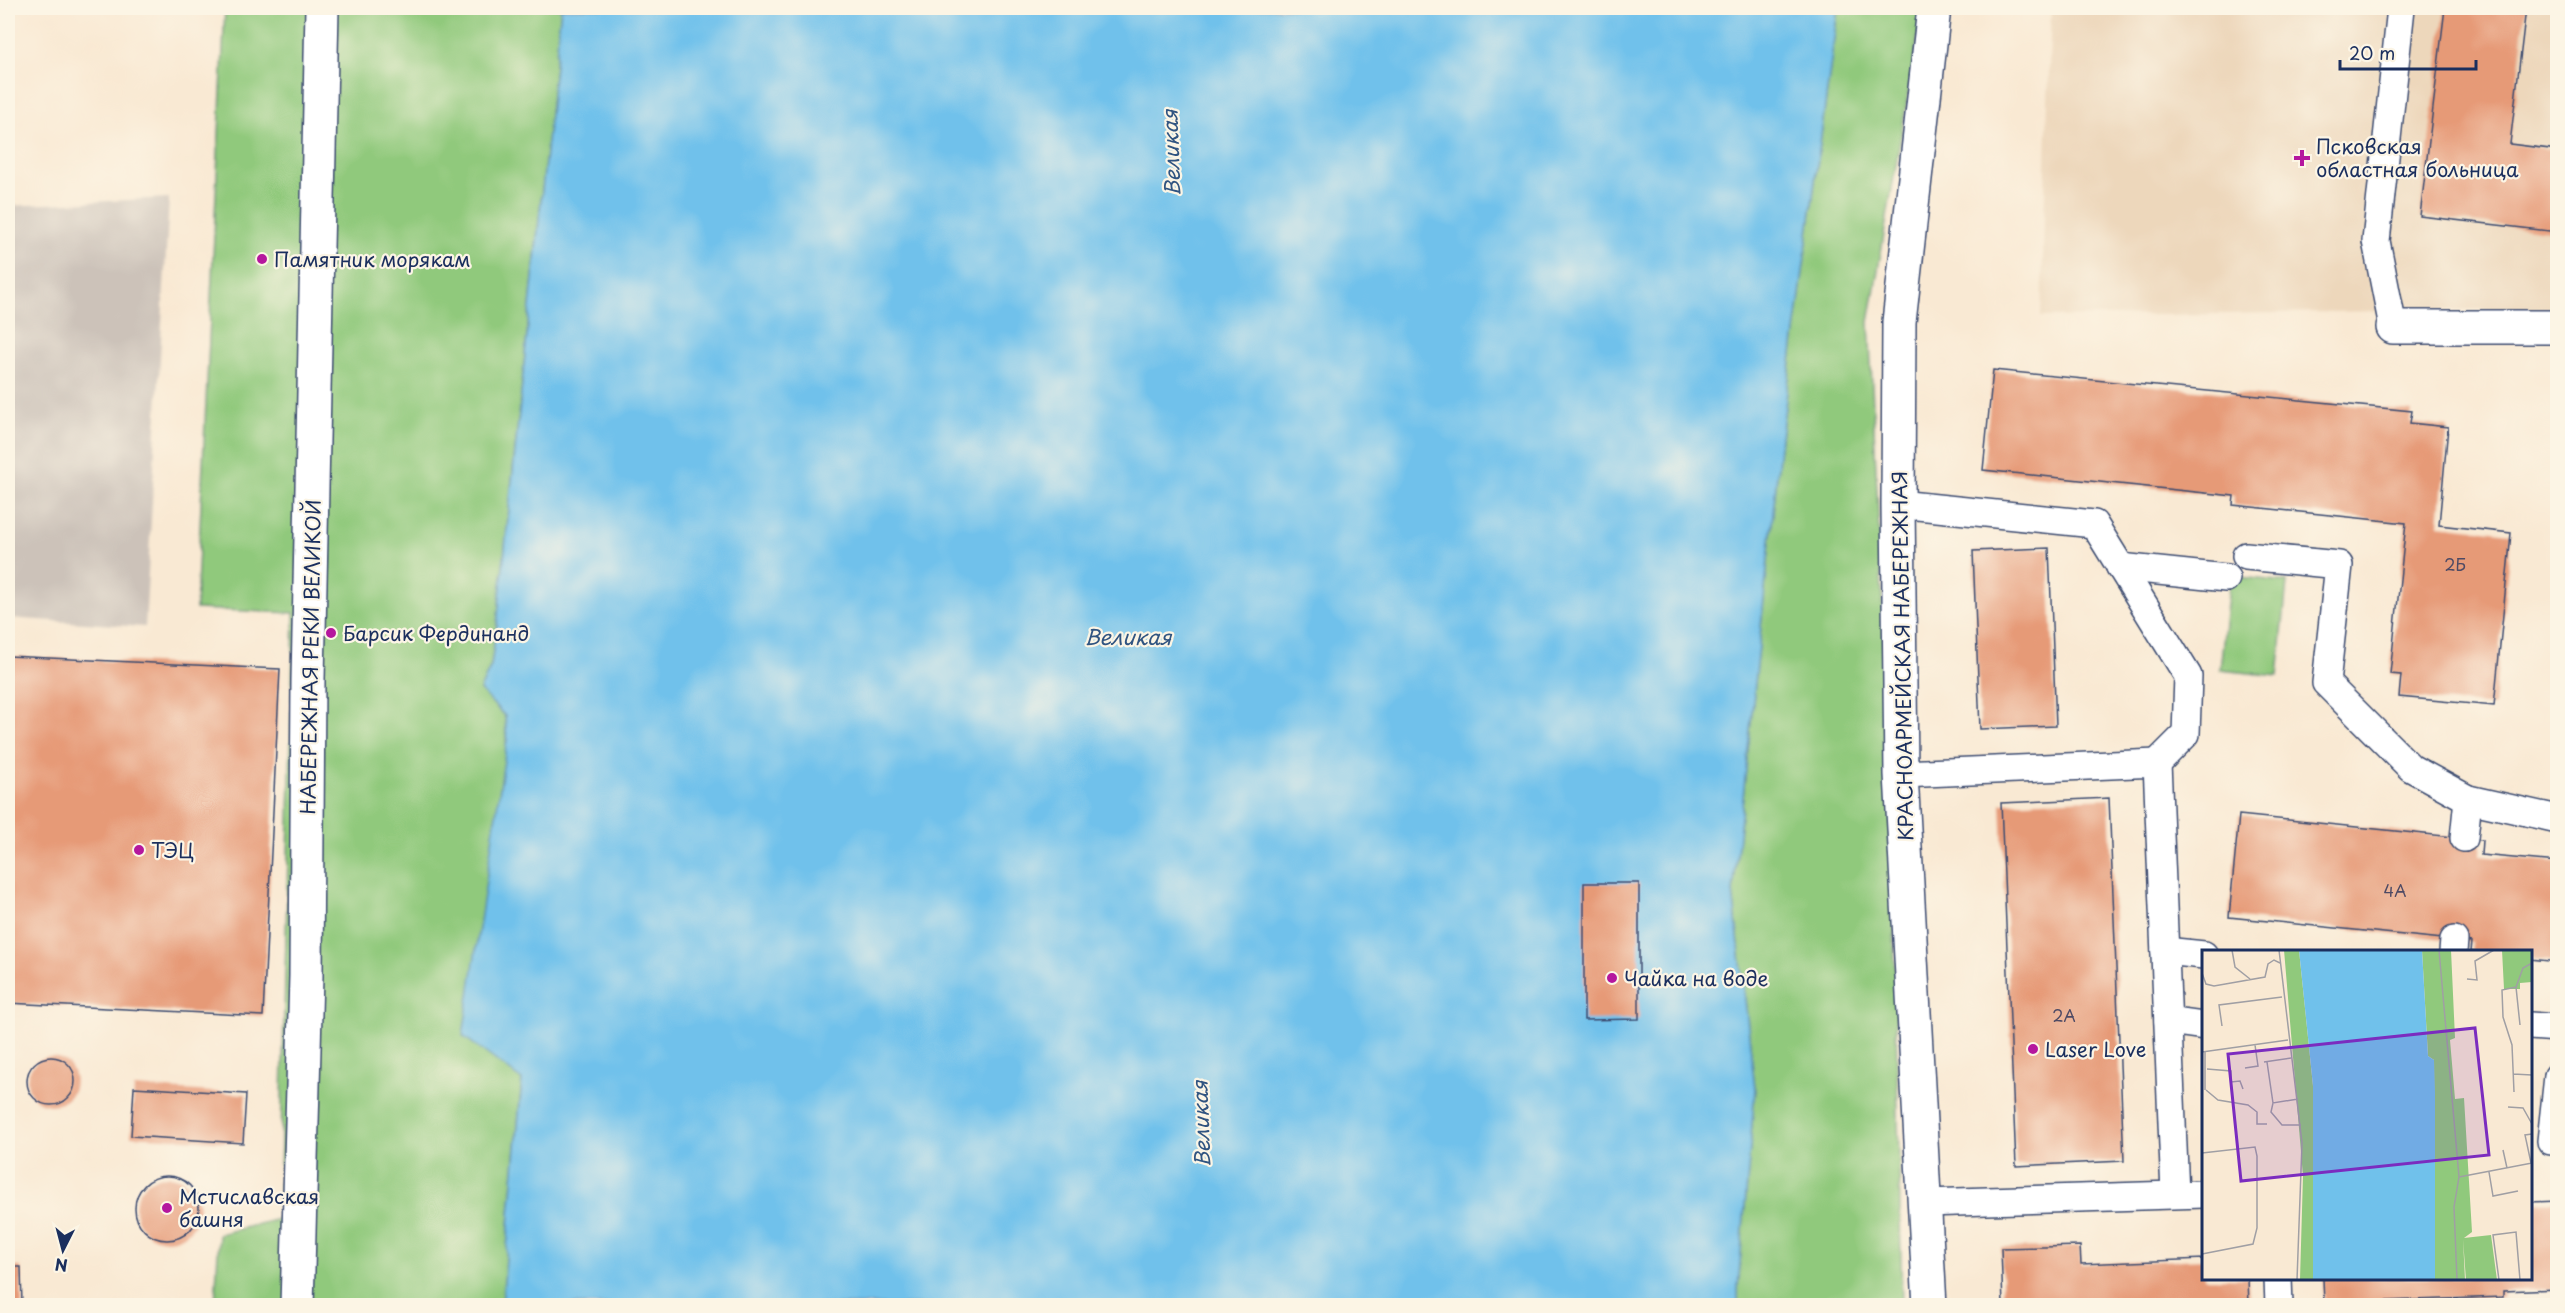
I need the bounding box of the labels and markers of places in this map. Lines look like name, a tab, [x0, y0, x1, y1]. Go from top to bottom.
place label: Псковская областная больница	[2316, 131, 2519, 184]
marker: Псковская областная больница	[2293, 149, 2311, 167]
place label: Памятник морякам	[274, 244, 471, 274]
marker: Памятник морякам	[255, 252, 269, 266]
place label: Барсик Фердинанд	[343, 618, 529, 648]
marker: Барсик Фердинанд	[324, 626, 338, 640]
place label: ТЭЦ	[151, 835, 194, 865]
marker: ТЭЦ	[132, 843, 146, 857]
place label: Чайка на воде	[1624, 963, 1768, 993]
marker: Чайка на воде	[1605, 971, 1619, 985]
place label: Laser Love	[2045, 1034, 2146, 1064]
marker: Laser Love	[2026, 1042, 2040, 1056]
place label: Мстиславская башня	[179, 1181, 319, 1234]
marker: Мстиславская башня	[160, 1201, 174, 1215]

